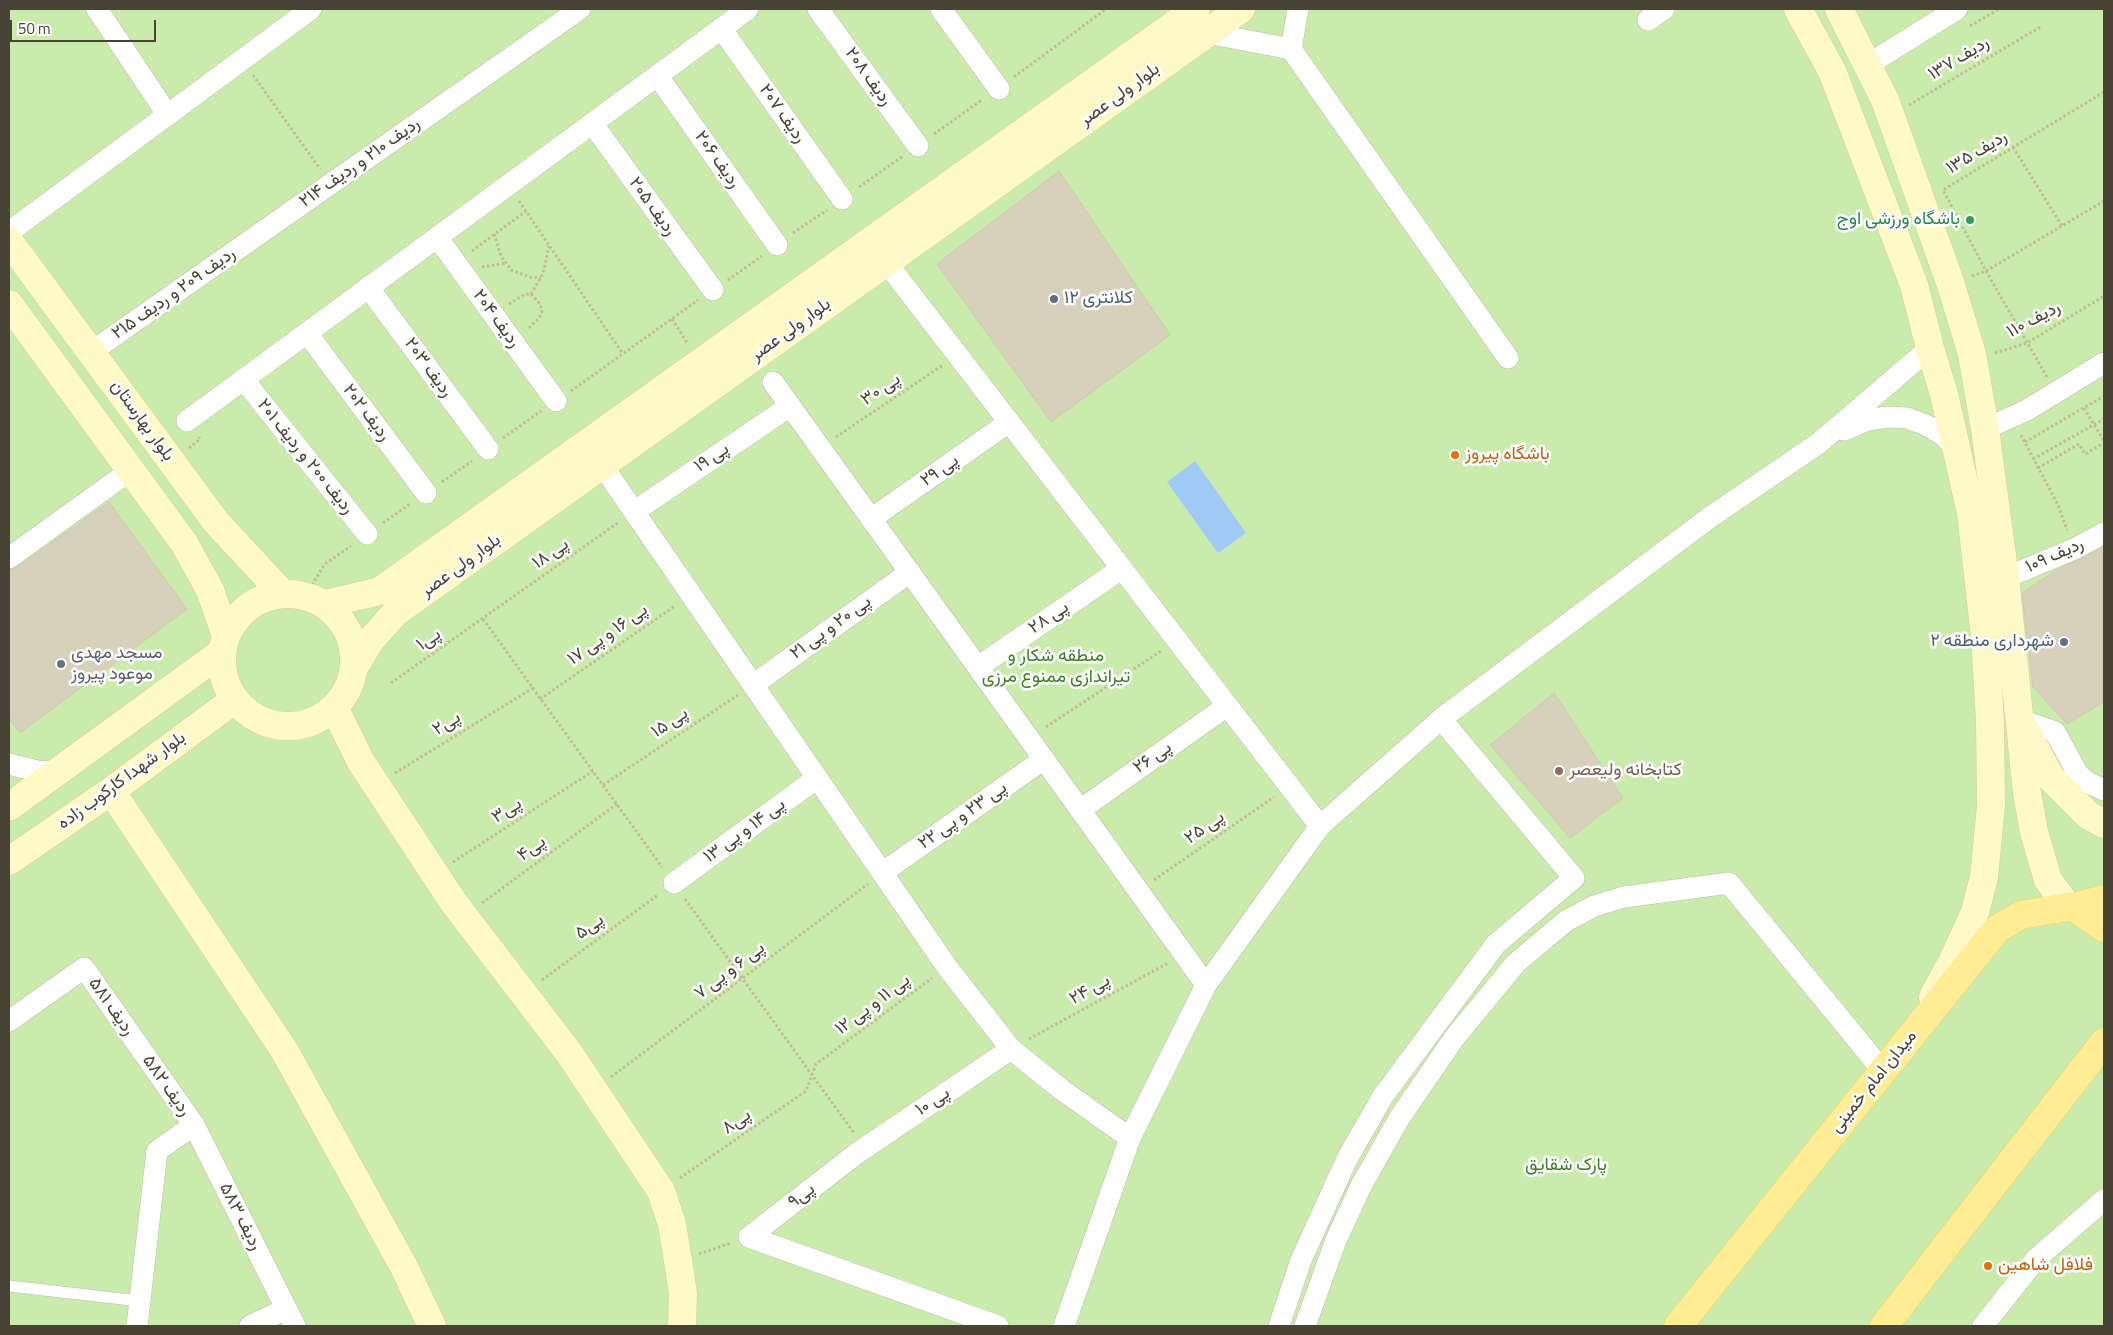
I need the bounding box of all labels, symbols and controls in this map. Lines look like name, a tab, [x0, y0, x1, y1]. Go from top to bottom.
scale bar	[12, 10, 159, 42]
text: 50 m	[18, 17, 51, 40]
street label: ردیف ۱۳۷	[1925, 32, 1993, 86]
street label: ردیف ۲۰۸	[839, 43, 897, 111]
street label: بلوار ولی عصر	[1076, 59, 1164, 131]
street label: ردیف ۲۰۷	[754, 80, 810, 148]
street label: ردیف ۲۱۰ و ردیف ۲۱۴	[296, 113, 424, 213]
street label: ردیف ۱۳۵	[1943, 126, 2011, 180]
street label: ردیف ۲۰۶	[689, 127, 745, 193]
street label: ردیف ۲۰۵	[623, 173, 681, 241]
place label: باشگاه ورزشی اوج	[1837, 209, 1960, 231]
marker: باشگاه ورزشی اوج	[1964, 214, 1976, 226]
street label: ردیف ۲۰۹ و ردیف ۲۱۵	[108, 243, 240, 345]
street label: ردیف ۲۰۴	[468, 286, 524, 352]
place label: کلانتری ۱۲	[1064, 288, 1133, 310]
marker: کلانتری ۱۲	[1048, 293, 1060, 305]
street label: بلوار ولی عصر	[747, 294, 835, 366]
street label: ردیف ۱۱۰	[2003, 297, 2065, 343]
street label: ردیف ۲۰۳	[399, 334, 457, 402]
street label: پی ۳۰	[857, 369, 905, 411]
street label: بلوار بهارستان	[105, 376, 179, 466]
street label: ردیف ۲۰۲	[337, 380, 395, 446]
street label: ردیف ۲۰۰ و ردیف ۲۰۱	[252, 395, 358, 519]
street label: پی ۱۹	[690, 439, 734, 477]
place label: باشگاه پیروز	[1465, 444, 1550, 466]
marker: باشگاه پیروز	[1449, 449, 1461, 461]
street label: پی ۲۹	[917, 450, 963, 492]
street label: بلوار ولی عصر	[417, 530, 505, 602]
street label: پی ۱۸	[529, 534, 573, 574]
street label: ردیف ۱۰۹	[2023, 534, 2087, 578]
street label: پی ۲۰ و پی ۲۱	[786, 591, 876, 665]
street label: پی ۲۸	[1025, 597, 1073, 639]
street label: پی ۱۶ و پی ۱۷	[564, 599, 652, 671]
street label: پی۱	[413, 624, 445, 656]
place label: شهرداری منطقه ۲	[1930, 631, 2054, 653]
marker: شهرداری منطقه ۲	[2058, 636, 2070, 648]
place label: مسجد مهدی موعود پیروز	[71, 643, 162, 686]
park label: منطقه شکار و تیراندازی ممنوع مرزی	[982, 646, 1130, 689]
marker: مسجد مهدی موعود پیروز	[55, 658, 67, 670]
street label: پی ۱۵	[648, 703, 692, 743]
street label: پی۲	[429, 707, 465, 741]
street label: بلوار شهدا کارکوب زاده	[54, 727, 190, 835]
street label: پی ۲۶	[1130, 737, 1176, 779]
place label: کتابخانه ولیعصر	[1569, 760, 1682, 782]
marker: کتابخانه ولیعصر	[1553, 765, 1565, 777]
street label: پی ۲۳ و پی ۲۲	[914, 777, 1012, 855]
street label: پی۳	[488, 793, 526, 829]
street label: پی ۱۴ و پی ۱۳	[700, 794, 790, 868]
street label: پی ۲۵	[1181, 807, 1229, 849]
street label: پی۴	[514, 831, 550, 867]
street label: پی۵	[571, 909, 609, 945]
street label: پی ۶ و پی ۷	[690, 937, 770, 1005]
street label: پی ۱۱ و پی ۱۲	[831, 970, 915, 1040]
street label: پی ۲۴	[1066, 970, 1114, 1010]
street label: ردیف ۵۸۱	[83, 974, 139, 1040]
street label: میدان امام خمینی	[1826, 1026, 1922, 1138]
street label: ردیف ۵۸۲	[137, 1051, 195, 1121]
street label: پی ۱۰	[912, 1083, 954, 1121]
street label: پی۸	[718, 1104, 756, 1140]
park label: پارک شقایق	[1525, 1155, 1607, 1177]
street label: پی۹	[784, 1179, 820, 1213]
street label: ردیف ۵۸۳	[214, 1180, 266, 1254]
place label: فلافل شاهین	[1998, 1255, 2093, 1277]
marker: فلافل شاهین	[1982, 1260, 1994, 1272]

